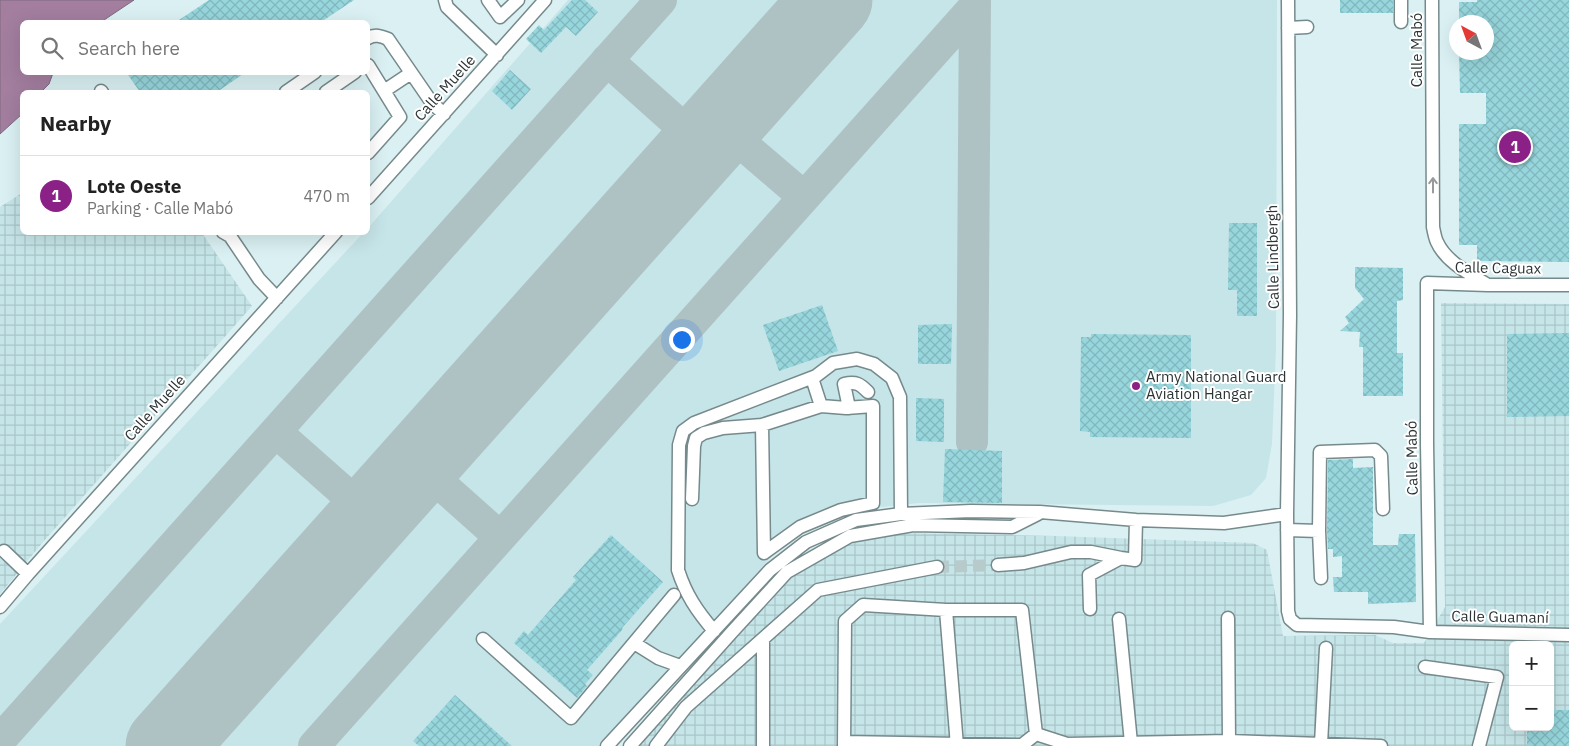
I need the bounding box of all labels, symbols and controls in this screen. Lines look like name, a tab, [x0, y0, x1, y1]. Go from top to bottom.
street label: Calle Mabó	[1407, 13, 1426, 87]
north arrow	[1449, 15, 1494, 60]
search box	[20, 20, 370, 75]
icon: search	[38, 34, 66, 62]
text: Search here	[78, 36, 180, 60]
street label: Calle Muelle	[410, 51, 479, 125]
text: Nearby	[40, 109, 111, 137]
pin: 1	[1499, 128, 1531, 166]
text: Lote Oeste	[87, 174, 181, 198]
one-way arrow	[1428, 177, 1438, 193]
text: 1	[51, 186, 61, 206]
text: 470 m	[303, 186, 350, 206]
text: Parking · Calle Mabó	[87, 198, 233, 218]
street label: Calle Lindbergh	[1262, 205, 1283, 309]
street label: Calle Caguax	[1455, 257, 1542, 278]
your location	[669, 327, 695, 353]
place label: Army National Guard Aviation Hangar	[1146, 367, 1286, 403]
street label: Calle Muelle	[120, 371, 189, 445]
marker: Army National Guard Aviation Hangar	[1130, 380, 1142, 392]
street label: Calle Mabó	[1401, 421, 1422, 495]
street label: Calle Guamaní	[1451, 606, 1549, 627]
map controls	[1509, 641, 1554, 731]
button: +	[1509, 641, 1554, 686]
button: −	[1509, 686, 1554, 731]

